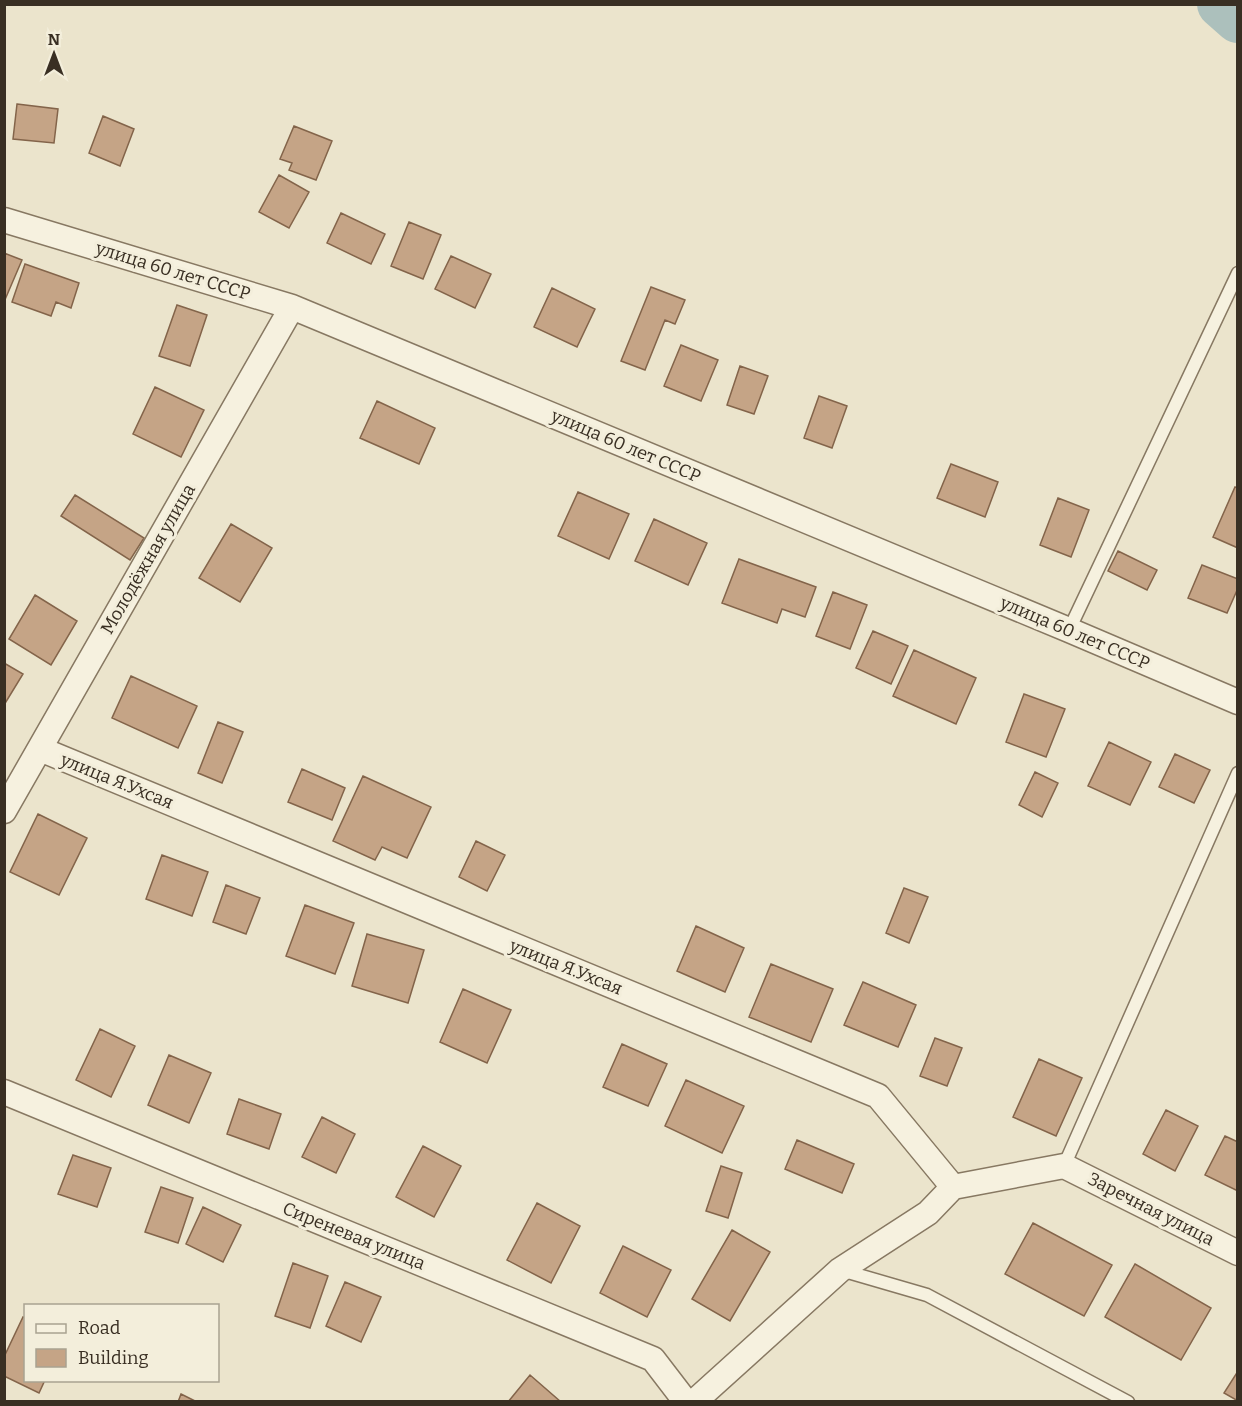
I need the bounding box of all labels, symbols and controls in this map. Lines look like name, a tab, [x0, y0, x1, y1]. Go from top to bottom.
north arrow	[24, 24, 84, 84]
text: N	[48, 30, 60, 49]
street label: улица 60 лет СССР	[92, 237, 253, 305]
street label: улица 60 лет СССР	[547, 404, 704, 488]
street label: Молодёжная улица	[96, 480, 200, 638]
street label: улица 60 лет СССР	[996, 591, 1153, 675]
street label: улица Я.Ухсая	[56, 748, 177, 814]
street label: улица Я.Ухсая	[505, 934, 626, 1000]
street label: Заречная улица	[1084, 1168, 1218, 1250]
street label: Сиреневая улица	[279, 1197, 429, 1275]
legend	[24, 1304, 219, 1382]
text: Road	[78, 1317, 121, 1339]
text: Building	[78, 1347, 149, 1369]

